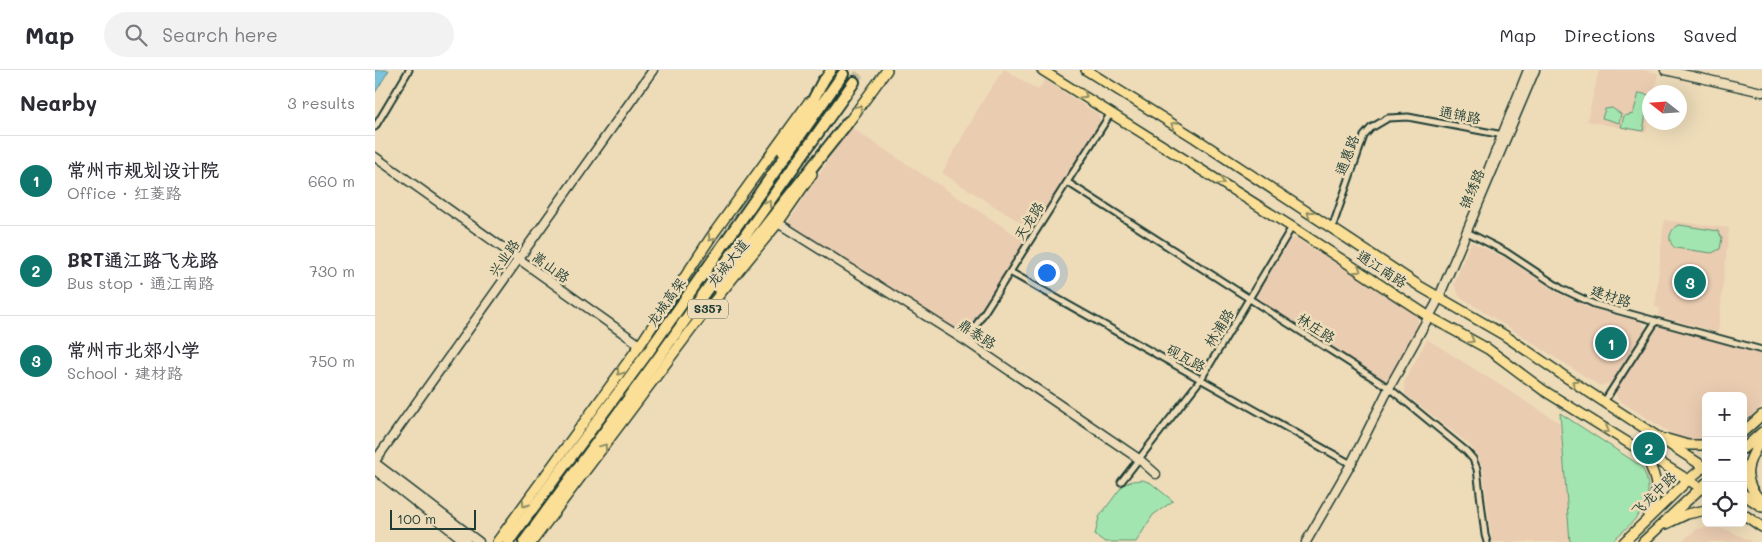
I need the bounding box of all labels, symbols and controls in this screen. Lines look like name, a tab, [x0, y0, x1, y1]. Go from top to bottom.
search box	[104, 12, 454, 57]
text: Map	[25, 19, 74, 50]
icon: search	[122, 21, 150, 49]
text: Search here	[162, 22, 278, 47]
text: Map	[1499, 23, 1536, 47]
text: Directions	[1564, 23, 1656, 47]
text: Saved	[1684, 23, 1737, 47]
north arrow	[1642, 85, 1687, 130]
text: Nearby	[20, 89, 97, 116]
one-way arrow	[1078, 89, 1087, 99]
text: 3 results	[287, 92, 355, 113]
street label: 通锦路	[1438, 101, 1483, 128]
one-way arrow	[853, 104, 862, 114]
one-way arrow	[1171, 121, 1180, 131]
street label: 通惠路	[1330, 132, 1363, 178]
text: 常州市规划设计院	[67, 157, 219, 182]
street label: 锦绣路	[1455, 166, 1488, 212]
text: 1	[32, 170, 40, 191]
text: 660 m	[308, 170, 355, 191]
one-way arrow	[1215, 176, 1225, 185]
text: Office · 红菱路	[67, 182, 182, 203]
street label: 天龙路	[1009, 198, 1048, 244]
one-way arrow	[762, 199, 771, 209]
one-way arrow	[1306, 211, 1316, 220]
one-way arrow	[708, 232, 717, 241]
street label: 兴业路	[484, 235, 523, 280]
street label: 龙城大道	[703, 235, 753, 290]
street label: 通江南路	[1354, 245, 1411, 292]
text: BRT通江路飞龙路	[67, 247, 218, 272]
street label: 嵩山路	[529, 247, 574, 287]
text: 2	[32, 260, 40, 281]
text: 730 m	[309, 260, 355, 281]
your location	[1034, 260, 1060, 286]
pin: 3	[1674, 263, 1706, 301]
one-way arrow	[1352, 264, 1361, 273]
text: Bus stop · 通江南路	[67, 272, 214, 293]
street label: 龙城高架	[642, 273, 689, 330]
street label: 建材路	[1588, 280, 1634, 311]
road number: S357	[688, 300, 728, 318]
street label: 林浦路	[1199, 305, 1238, 351]
street label: 林庄路	[1293, 308, 1339, 347]
street label: 鼎泰路	[954, 314, 1000, 353]
pin: 1	[1595, 324, 1627, 362]
one-way arrow	[1465, 334, 1474, 344]
text: 常州市北郊小学	[67, 337, 200, 362]
street label: 砚瓦路	[1163, 339, 1209, 376]
text: 3	[31, 350, 41, 371]
text: 750 m	[309, 350, 355, 371]
text: School · 建材路	[67, 362, 183, 383]
one-way arrow	[617, 366, 626, 376]
one-way arrow	[1571, 380, 1580, 389]
map controls	[1702, 392, 1747, 527]
button: +	[1702, 392, 1747, 437]
one-way arrow	[1600, 424, 1609, 433]
pin: 2	[1633, 429, 1665, 467]
button: −	[1702, 437, 1747, 482]
one-way arrow	[598, 444, 606, 453]
street label: 飞龙中路	[1627, 467, 1680, 520]
button: locate	[1702, 482, 1747, 527]
one-way arrow	[522, 498, 531, 508]
scale bar	[390, 507, 476, 530]
text: 100 m	[397, 509, 436, 528]

